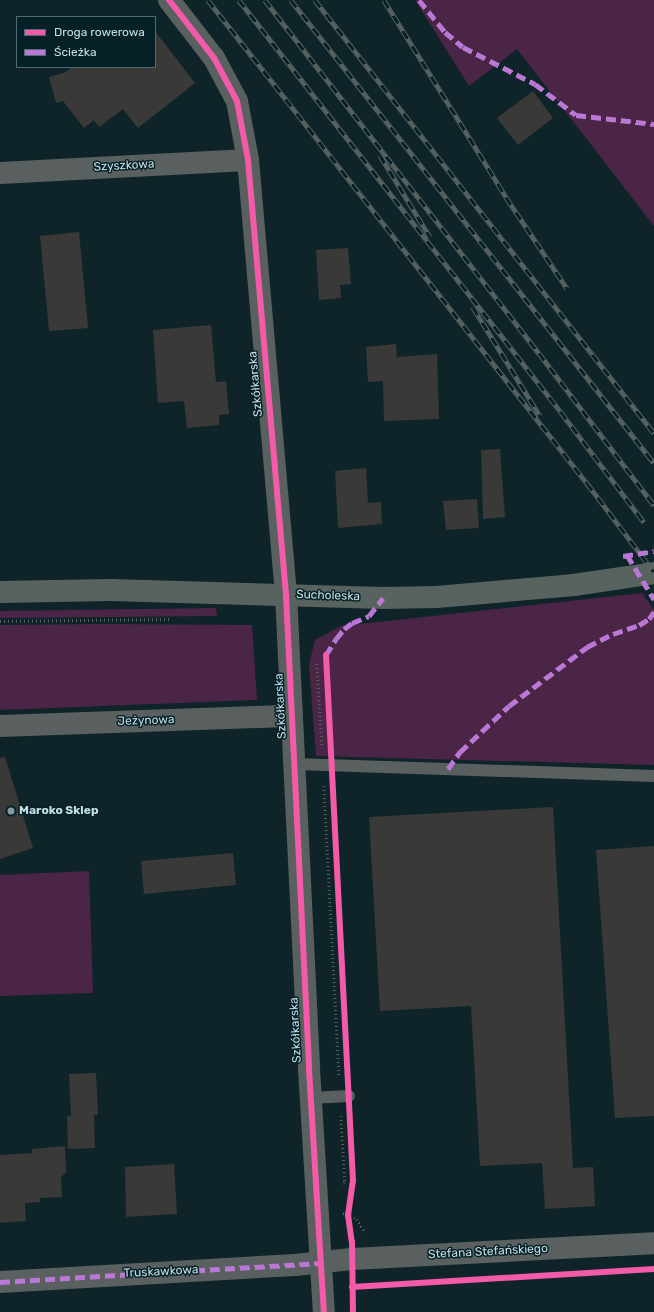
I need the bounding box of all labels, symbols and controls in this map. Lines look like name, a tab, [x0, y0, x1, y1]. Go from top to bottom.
legend	[16, 16, 156, 68]
text: Droga rowerowa	[54, 25, 145, 39]
text: Ścieżka	[54, 45, 97, 59]
street label: Szyszkowa	[93, 157, 155, 175]
street label: Szkółkarska	[246, 351, 266, 417]
street label: Sucholeska	[296, 588, 360, 604]
street label: Szkółkarska	[272, 673, 290, 739]
street label: Jeżynowa	[117, 713, 175, 729]
place label: Maroko Sklep	[19, 804, 98, 818]
marker: Maroko Sklep	[6, 806, 16, 816]
street label: Szkółkarska	[287, 997, 305, 1063]
street label: Stefana Stefańskiego	[428, 1242, 548, 1262]
street label: Truskawkowa	[123, 1263, 199, 1281]

